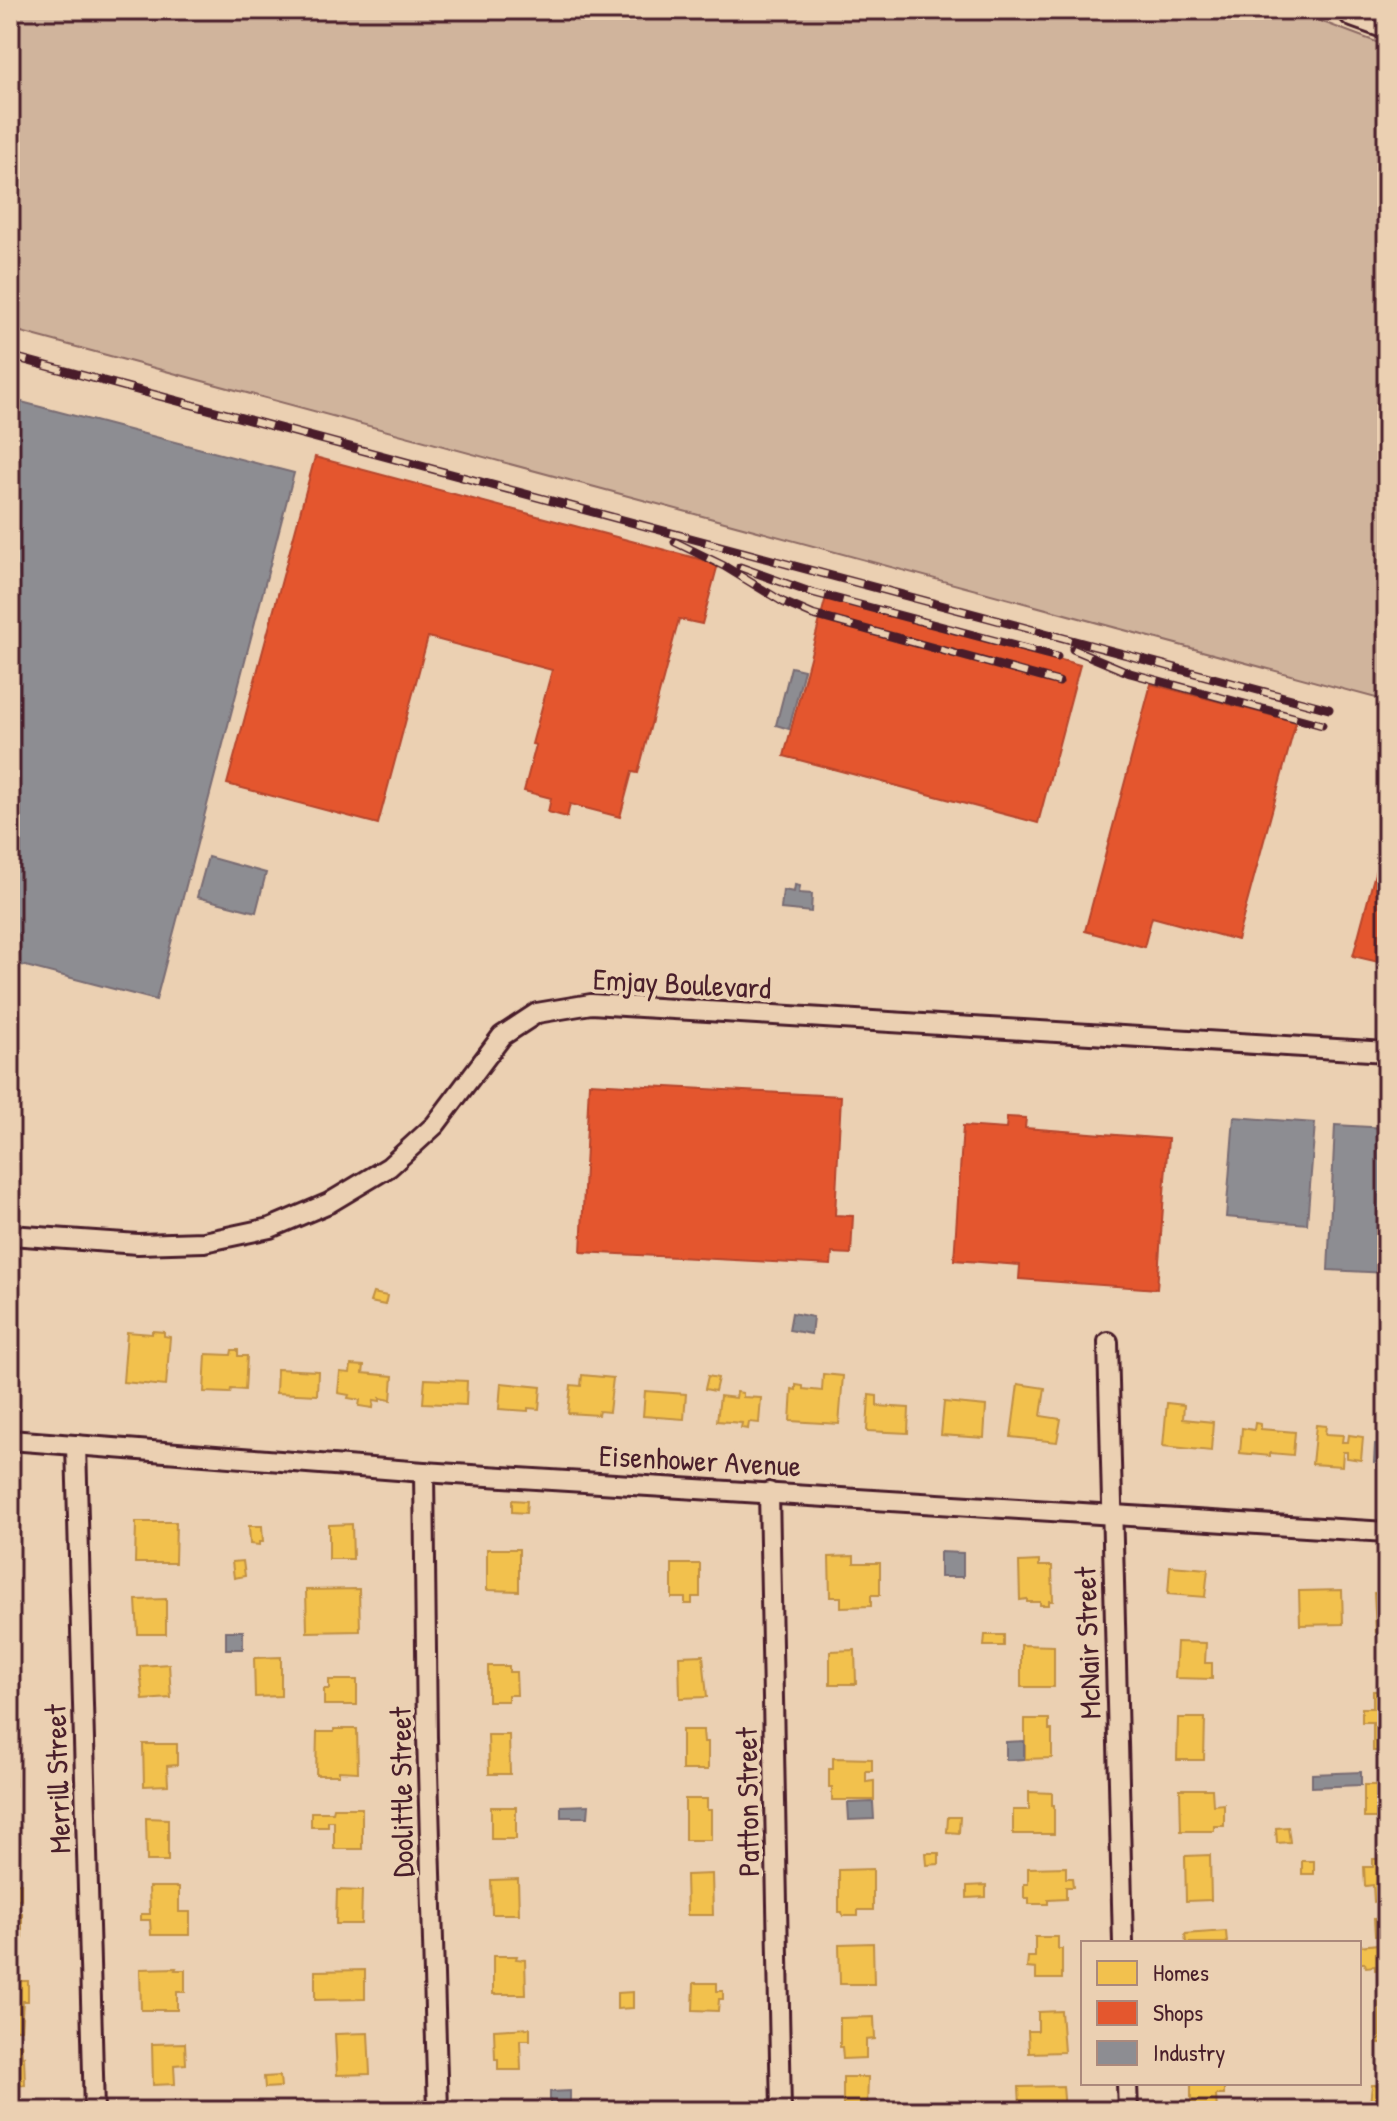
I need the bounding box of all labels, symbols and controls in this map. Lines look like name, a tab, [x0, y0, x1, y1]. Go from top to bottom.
street label: Emjay Boulevard	[592, 958, 772, 1008]
street label: Eisenhower Avenue	[598, 1435, 802, 1485]
street label: McNair Street	[1064, 1566, 1110, 1720]
street label: Merrill Street	[34, 1703, 80, 1854]
street label: Doolittle Street	[380, 1706, 422, 1878]
street label: Patton Street	[726, 1726, 768, 1877]
legend	[1081, 1941, 1361, 2085]
text: Homes	[1153, 1956, 1209, 1988]
text: Shops	[1153, 1996, 1203, 2028]
text: Industry	[1153, 2036, 1225, 2068]

